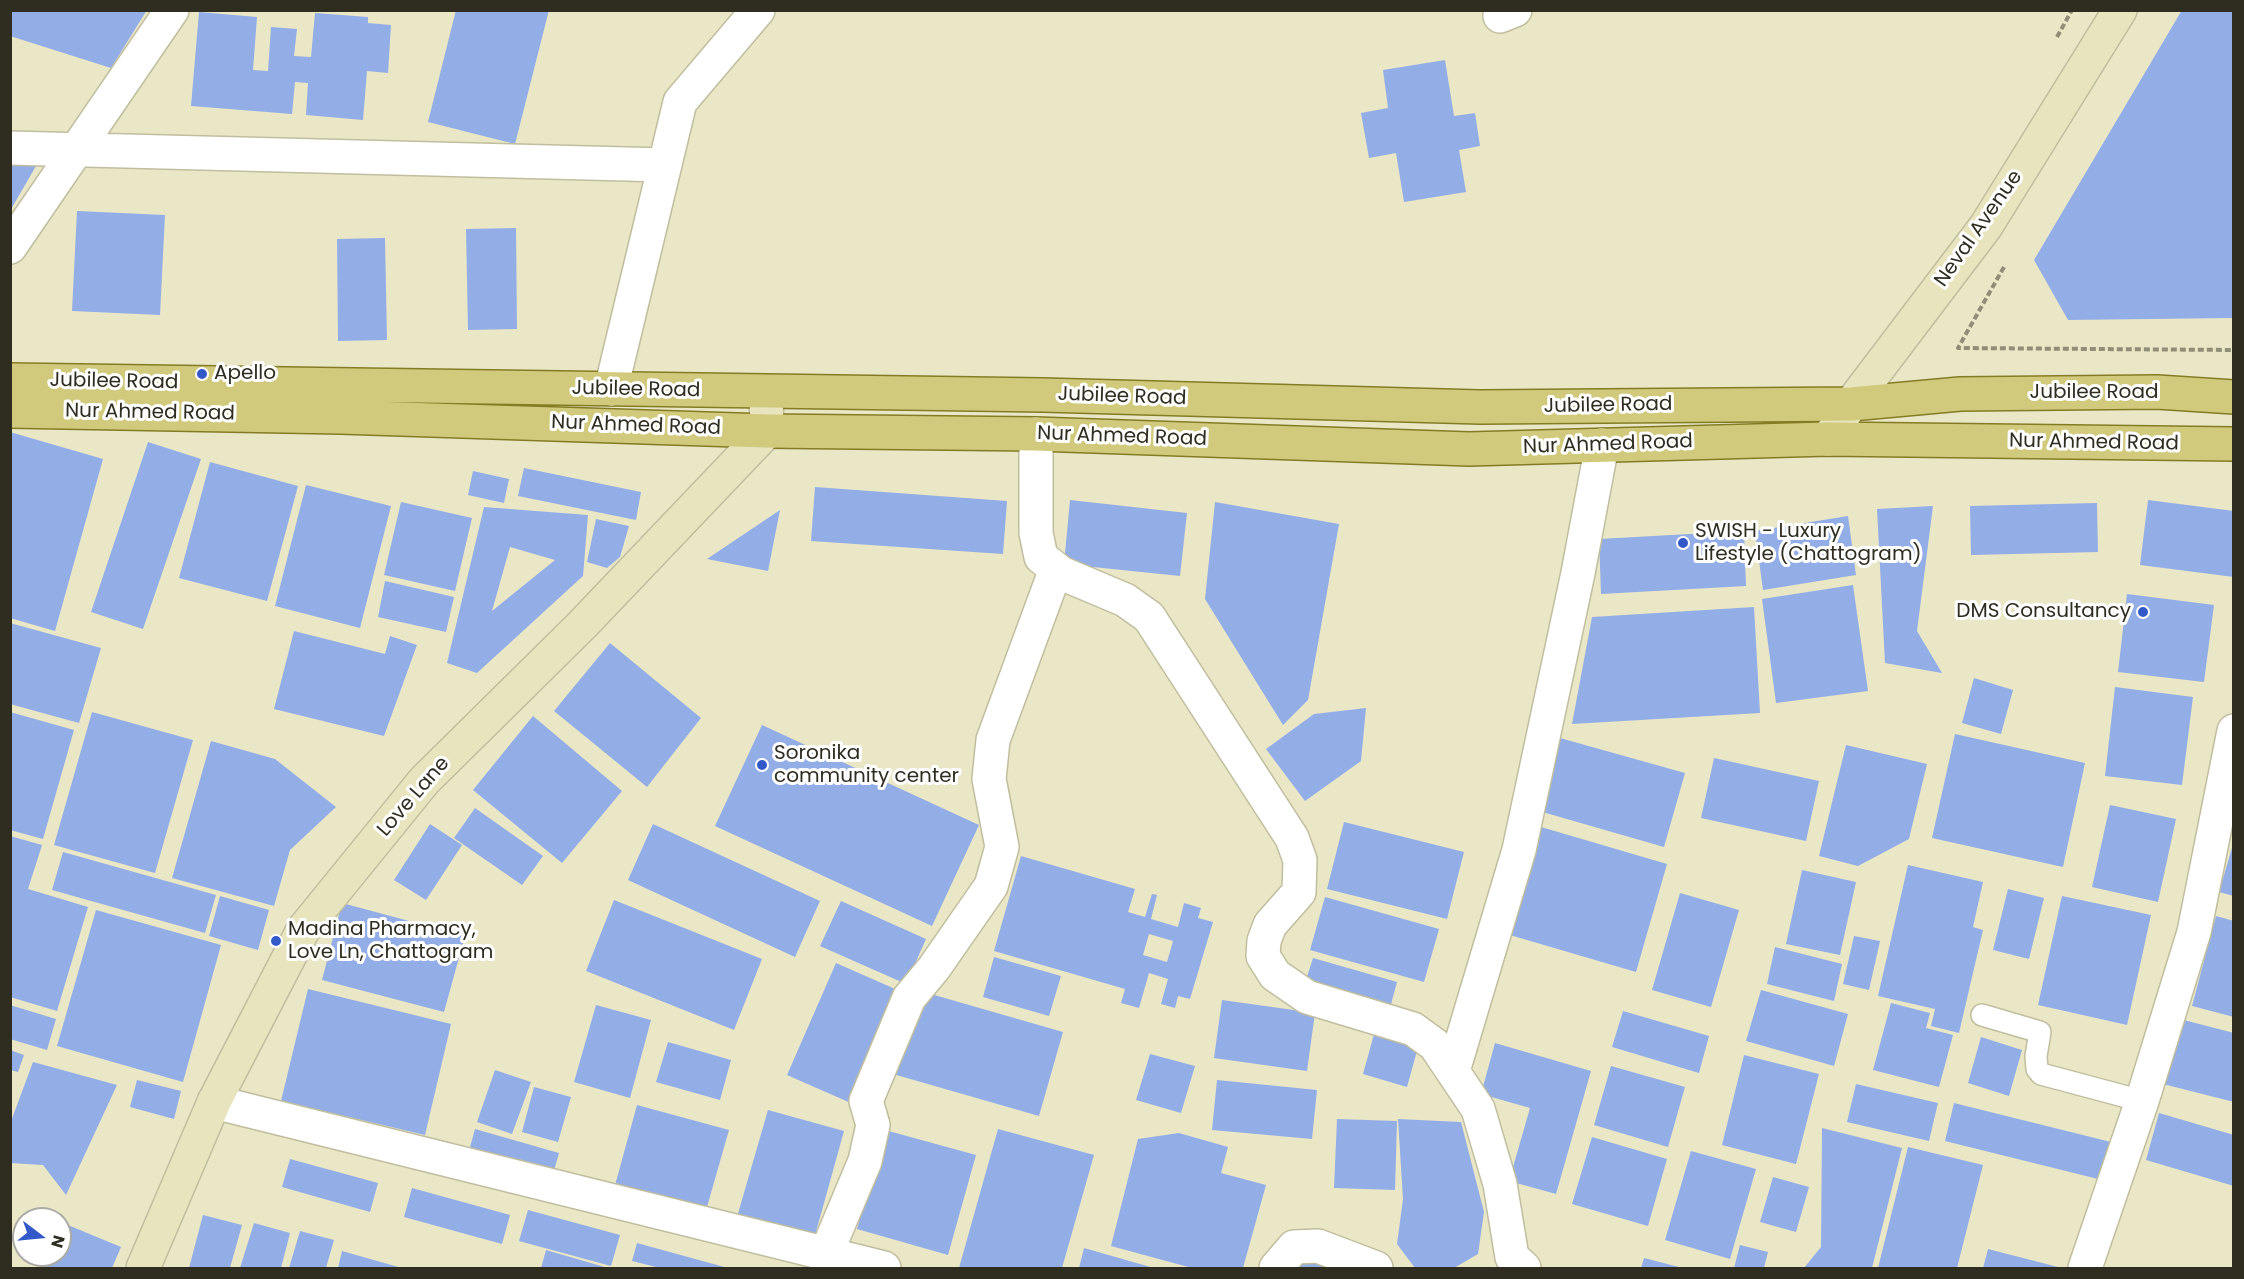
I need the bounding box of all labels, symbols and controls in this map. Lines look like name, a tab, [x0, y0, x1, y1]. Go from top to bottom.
street label: Neval Avenue	[1930, 166, 2028, 292]
place label: Apello	[214, 362, 276, 386]
marker: Apello	[195, 367, 209, 381]
street label: Jubilee Road	[49, 369, 179, 395]
street label: Jubilee Road	[571, 377, 701, 403]
street label: Jubilee Road	[2030, 381, 2158, 405]
street label: Jubilee Road	[1057, 383, 1187, 411]
street label: Jubilee Road	[1543, 393, 1673, 419]
street label: Nur Ahmed Road	[65, 400, 235, 426]
street label: Nur Ahmed Road	[551, 411, 721, 441]
street label: Nur Ahmed Road	[1037, 422, 1207, 452]
street label: Nur Ahmed Road	[1523, 430, 1693, 460]
street label: Nur Ahmed Road	[2009, 430, 2179, 456]
place label: SWISH - Luxury Lifestyle (Chattogram)	[1695, 520, 1922, 567]
marker: SWISH - Luxury Lifestyle (Chattogram)	[1676, 536, 1690, 550]
place label: DMS Consultancy	[1956, 600, 2131, 624]
marker: DMS Consultancy	[2136, 605, 2150, 619]
place label: Soronika community center	[774, 742, 959, 789]
street label: Love Lane	[373, 752, 455, 842]
marker: Soronika community center	[755, 758, 769, 772]
place label: Madina Pharmacy, Love Ln, Chattogram	[288, 918, 493, 965]
marker: Madina Pharmacy, Love Ln, Chattogram	[269, 934, 283, 948]
north arrow	[12, 1207, 72, 1267]
text: N	[45, 1233, 71, 1251]

